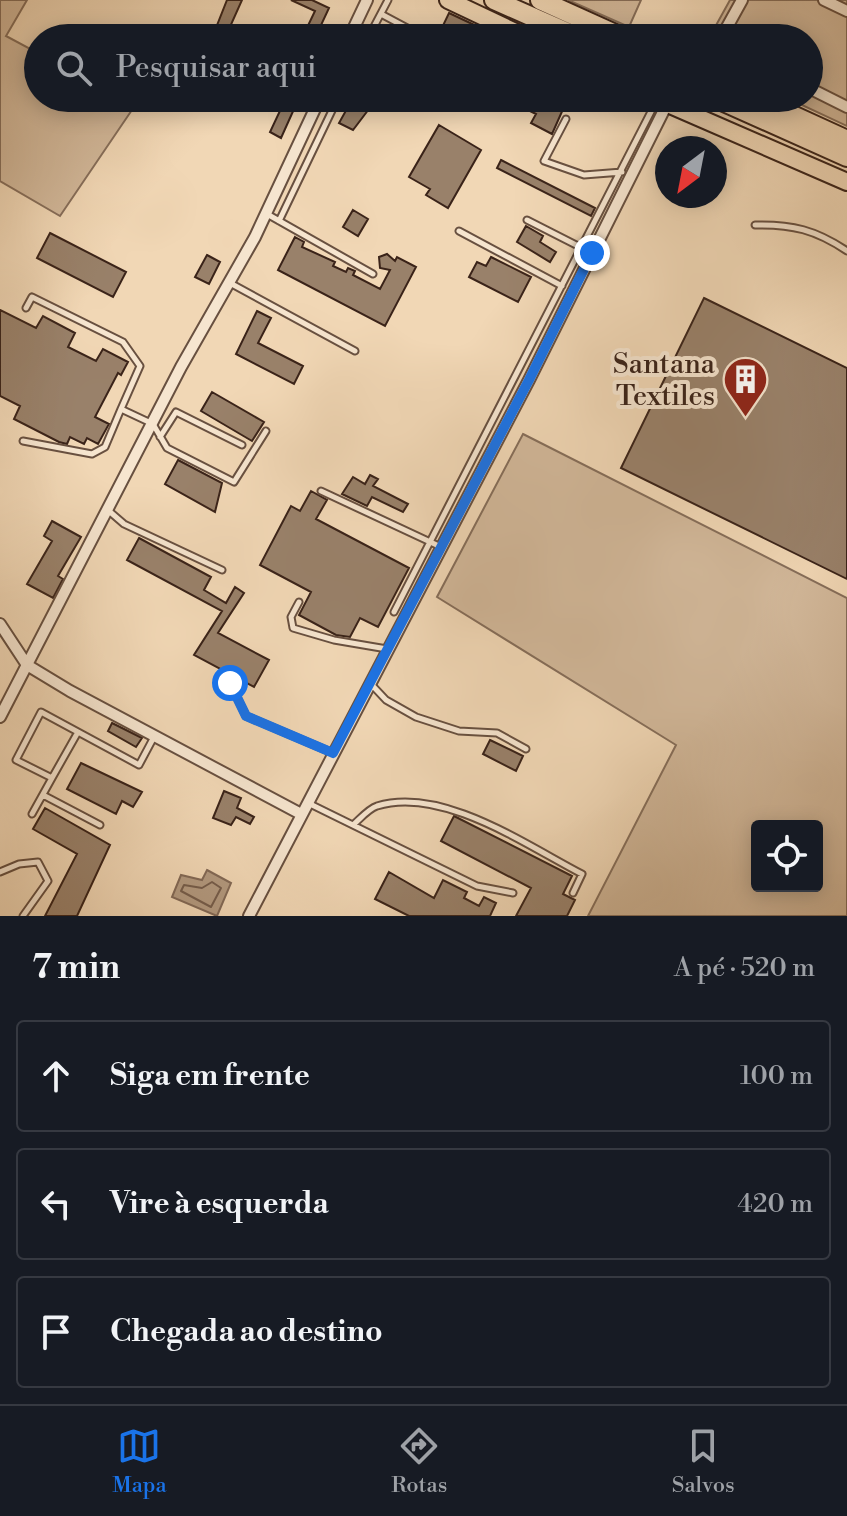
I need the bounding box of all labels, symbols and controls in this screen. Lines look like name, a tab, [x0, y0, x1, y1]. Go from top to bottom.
search box	[24, 24, 823, 112]
icon: search	[52, 46, 96, 90]
text: Pesquisar aqui	[116, 49, 317, 87]
north arrow	[655, 136, 727, 208]
route end	[574, 235, 610, 271]
place label: Santana Textiles	[613, 347, 716, 414]
building icon: Santana Textiles	[722, 355, 770, 418]
route start	[212, 665, 248, 701]
map controls	[751, 820, 823, 892]
button: locate	[751, 820, 823, 892]
text: 7 min	[32, 947, 120, 989]
text: A pé · 520 m	[674, 952, 815, 984]
icon: ahead	[34, 1054, 78, 1098]
text: Siga em frente	[110, 1057, 310, 1095]
text: 100 m	[740, 1060, 813, 1092]
icon: left	[34, 1182, 78, 1226]
text: Vire à esquerda	[110, 1185, 329, 1223]
text: 420 m	[737, 1188, 813, 1220]
icon: arrive	[34, 1310, 78, 1354]
text: Chegada ao destino	[110, 1313, 383, 1351]
tab: Mapa	[112, 1424, 167, 1499]
tab: Rotas	[391, 1424, 447, 1499]
tab: Salvos	[672, 1424, 735, 1499]

